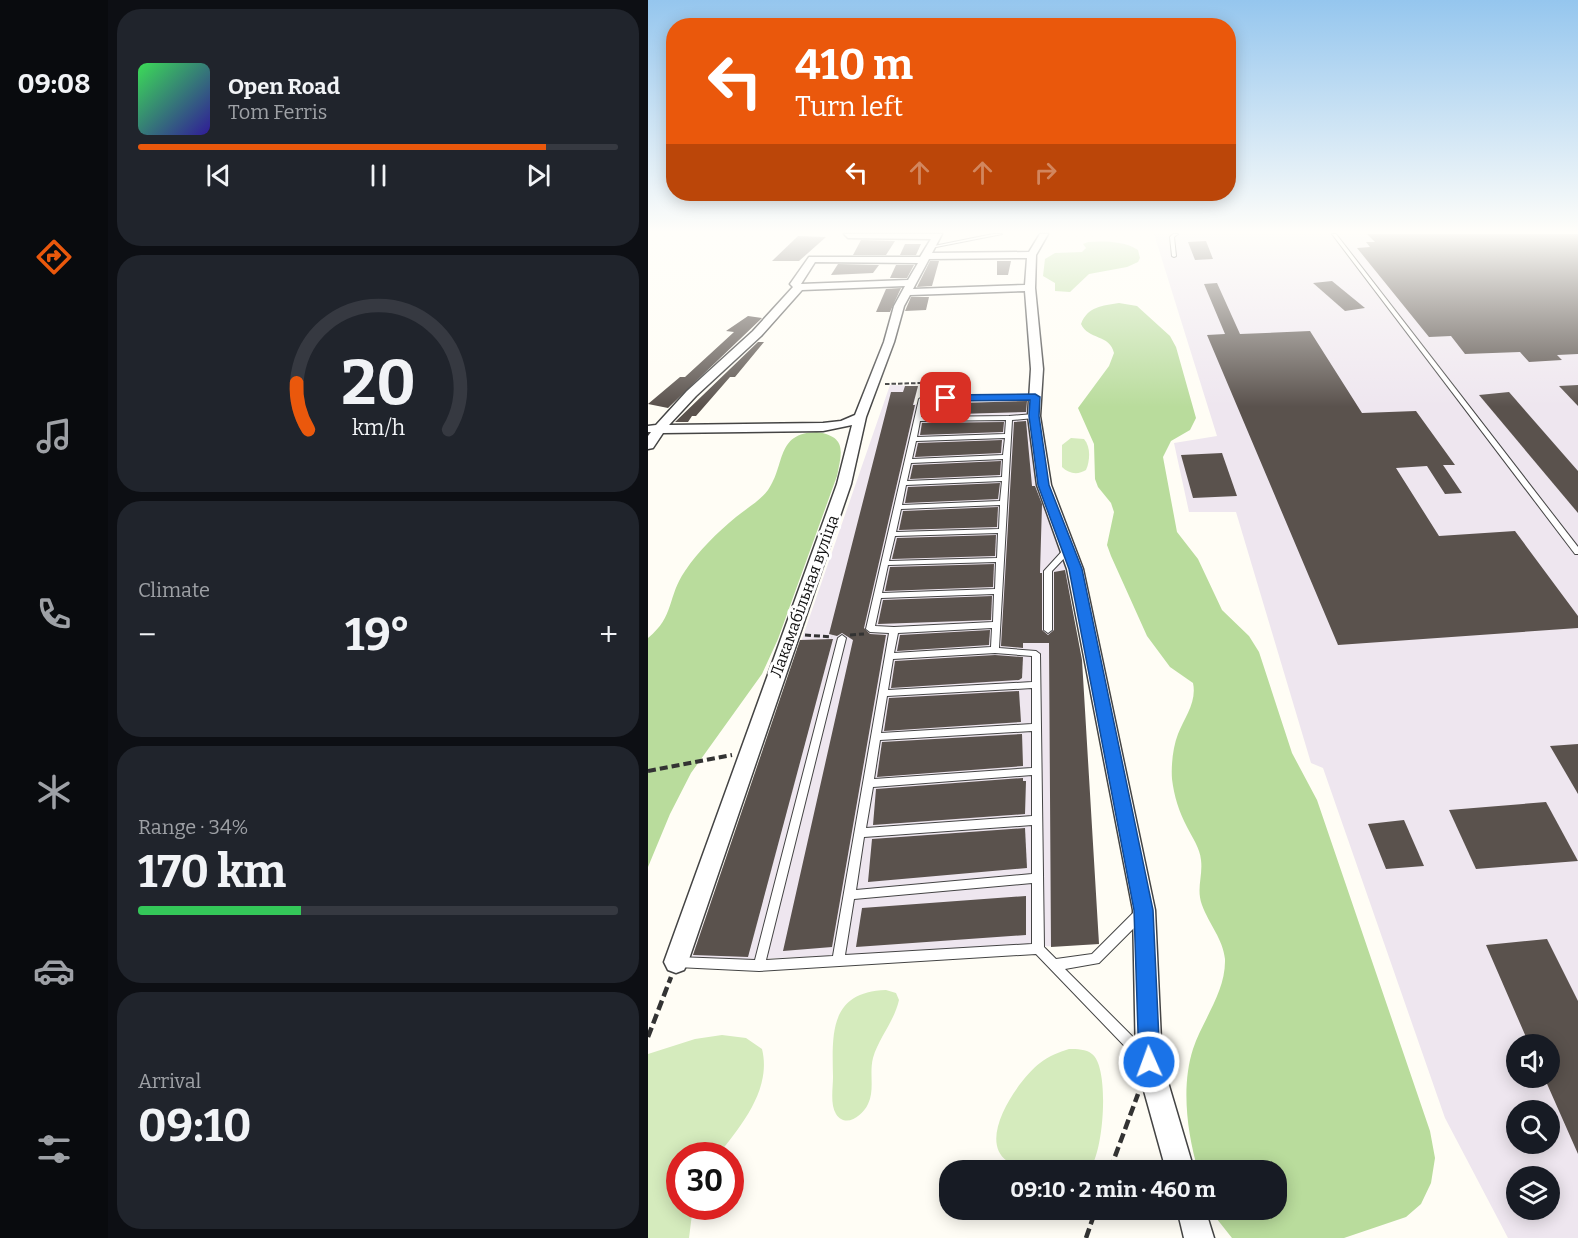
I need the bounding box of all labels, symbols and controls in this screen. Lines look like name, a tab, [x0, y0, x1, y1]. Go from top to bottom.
text: 410 m	[795, 40, 913, 90]
icon: left	[696, 42, 774, 120]
text: 09:08	[18, 68, 90, 100]
text: Open Road	[228, 73, 340, 100]
text: Turn left	[795, 91, 903, 123]
text: Tom Ferris	[228, 100, 327, 124]
icon: left	[840, 156, 873, 189]
icon: ahead	[903, 156, 936, 189]
icon: ahead	[966, 156, 999, 189]
icon: right	[1029, 156, 1062, 189]
icon: previous	[202, 159, 235, 192]
icon: pause	[362, 159, 395, 192]
icon: next	[522, 159, 555, 192]
icon: directions	[33, 236, 75, 278]
text: 20	[341, 346, 415, 421]
pin	[920, 372, 971, 423]
icon: arrive	[929, 381, 962, 414]
icon: music	[33, 415, 75, 457]
text: km/h	[351, 416, 405, 442]
street label: Лакамабільная вуліца	[766, 512, 843, 680]
text: Climate	[138, 578, 210, 602]
icon: phone	[33, 593, 75, 635]
text: 19°	[345, 608, 410, 662]
text: −	[138, 615, 156, 655]
text: +	[599, 615, 618, 655]
icon: climate	[33, 771, 75, 813]
text: Range · 34%	[138, 815, 249, 839]
text: 170 km	[138, 845, 286, 899]
icon: car	[33, 950, 75, 992]
position arrow	[1117, 1030, 1181, 1094]
map controls	[1506, 1034, 1560, 1220]
button: sound	[1506, 1034, 1560, 1088]
text: Arrival	[138, 1069, 201, 1093]
text: 09:10	[138, 1099, 252, 1153]
button: search	[1506, 1100, 1560, 1154]
icon: filters	[33, 1128, 75, 1170]
speed limit sign: 30	[666, 1142, 744, 1220]
button: layers	[1506, 1166, 1560, 1220]
text: 09:10 · 2 min · 460 m	[1010, 1176, 1216, 1203]

